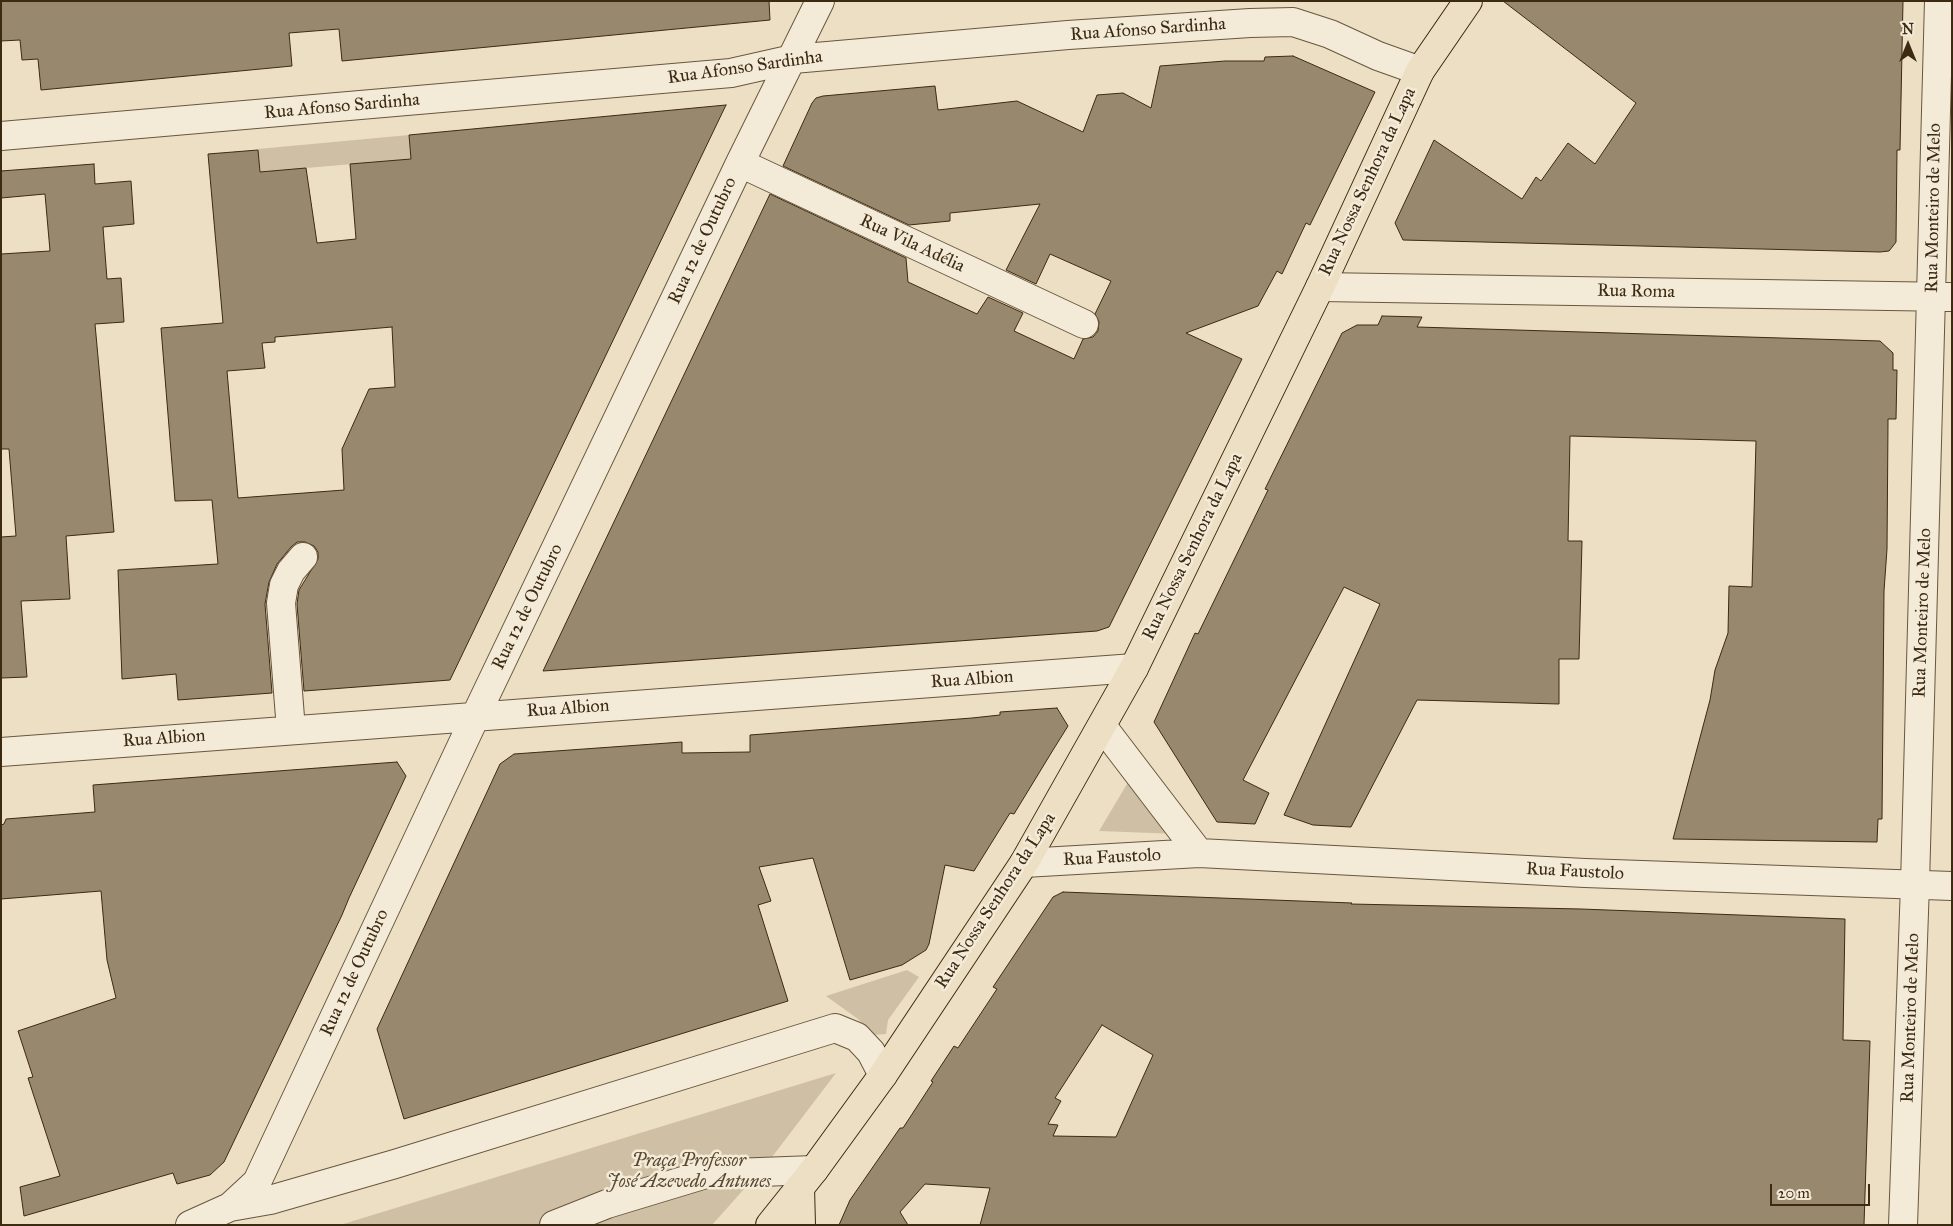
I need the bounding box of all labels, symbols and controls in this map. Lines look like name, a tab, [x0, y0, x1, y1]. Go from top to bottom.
street label: Rua Afonso Sardinha	[1069, 14, 1227, 46]
north arrow	[1883, 20, 1933, 70]
text: N	[1902, 21, 1914, 38]
street label: Rua Afonso Sardinha	[666, 46, 824, 90]
street label: Rua Nossa Senhora da Lapa	[1315, 84, 1421, 280]
street label: Rua Afonso Sardinha	[263, 89, 421, 125]
street label: Rua Monteiro de Melo	[1922, 123, 1946, 293]
street label: Rua 12 de Outubro	[664, 174, 742, 308]
street label: Rua Vila Adélia	[856, 210, 968, 278]
street label: Rua Roma	[1597, 281, 1675, 303]
street label: Rua Nossa Senhora da Lapa	[1138, 450, 1248, 644]
street label: Rua Monteiro de Melo	[1909, 528, 1937, 698]
street label: Rua 12 de Outubro	[488, 540, 568, 674]
street label: Rua Albion	[930, 666, 1014, 694]
street label: Rua Albion	[526, 695, 610, 723]
street label: Rua Albion	[122, 725, 206, 753]
street label: Rua Nossa Senhora da Lapa	[931, 809, 1061, 993]
street label: Rua Faustolo	[1062, 845, 1162, 871]
street label: Rua Faustolo	[1525, 859, 1625, 885]
street label: Rua 12 de Outubro	[316, 906, 394, 1040]
street label: Rua Monteiro de Melo	[1897, 933, 1925, 1103]
park label: Praça Professor José Azevedo Antunes	[607, 1151, 771, 1194]
scale bar	[1773, 1174, 1873, 1206]
text: 20 m	[1778, 1184, 1810, 1202]

